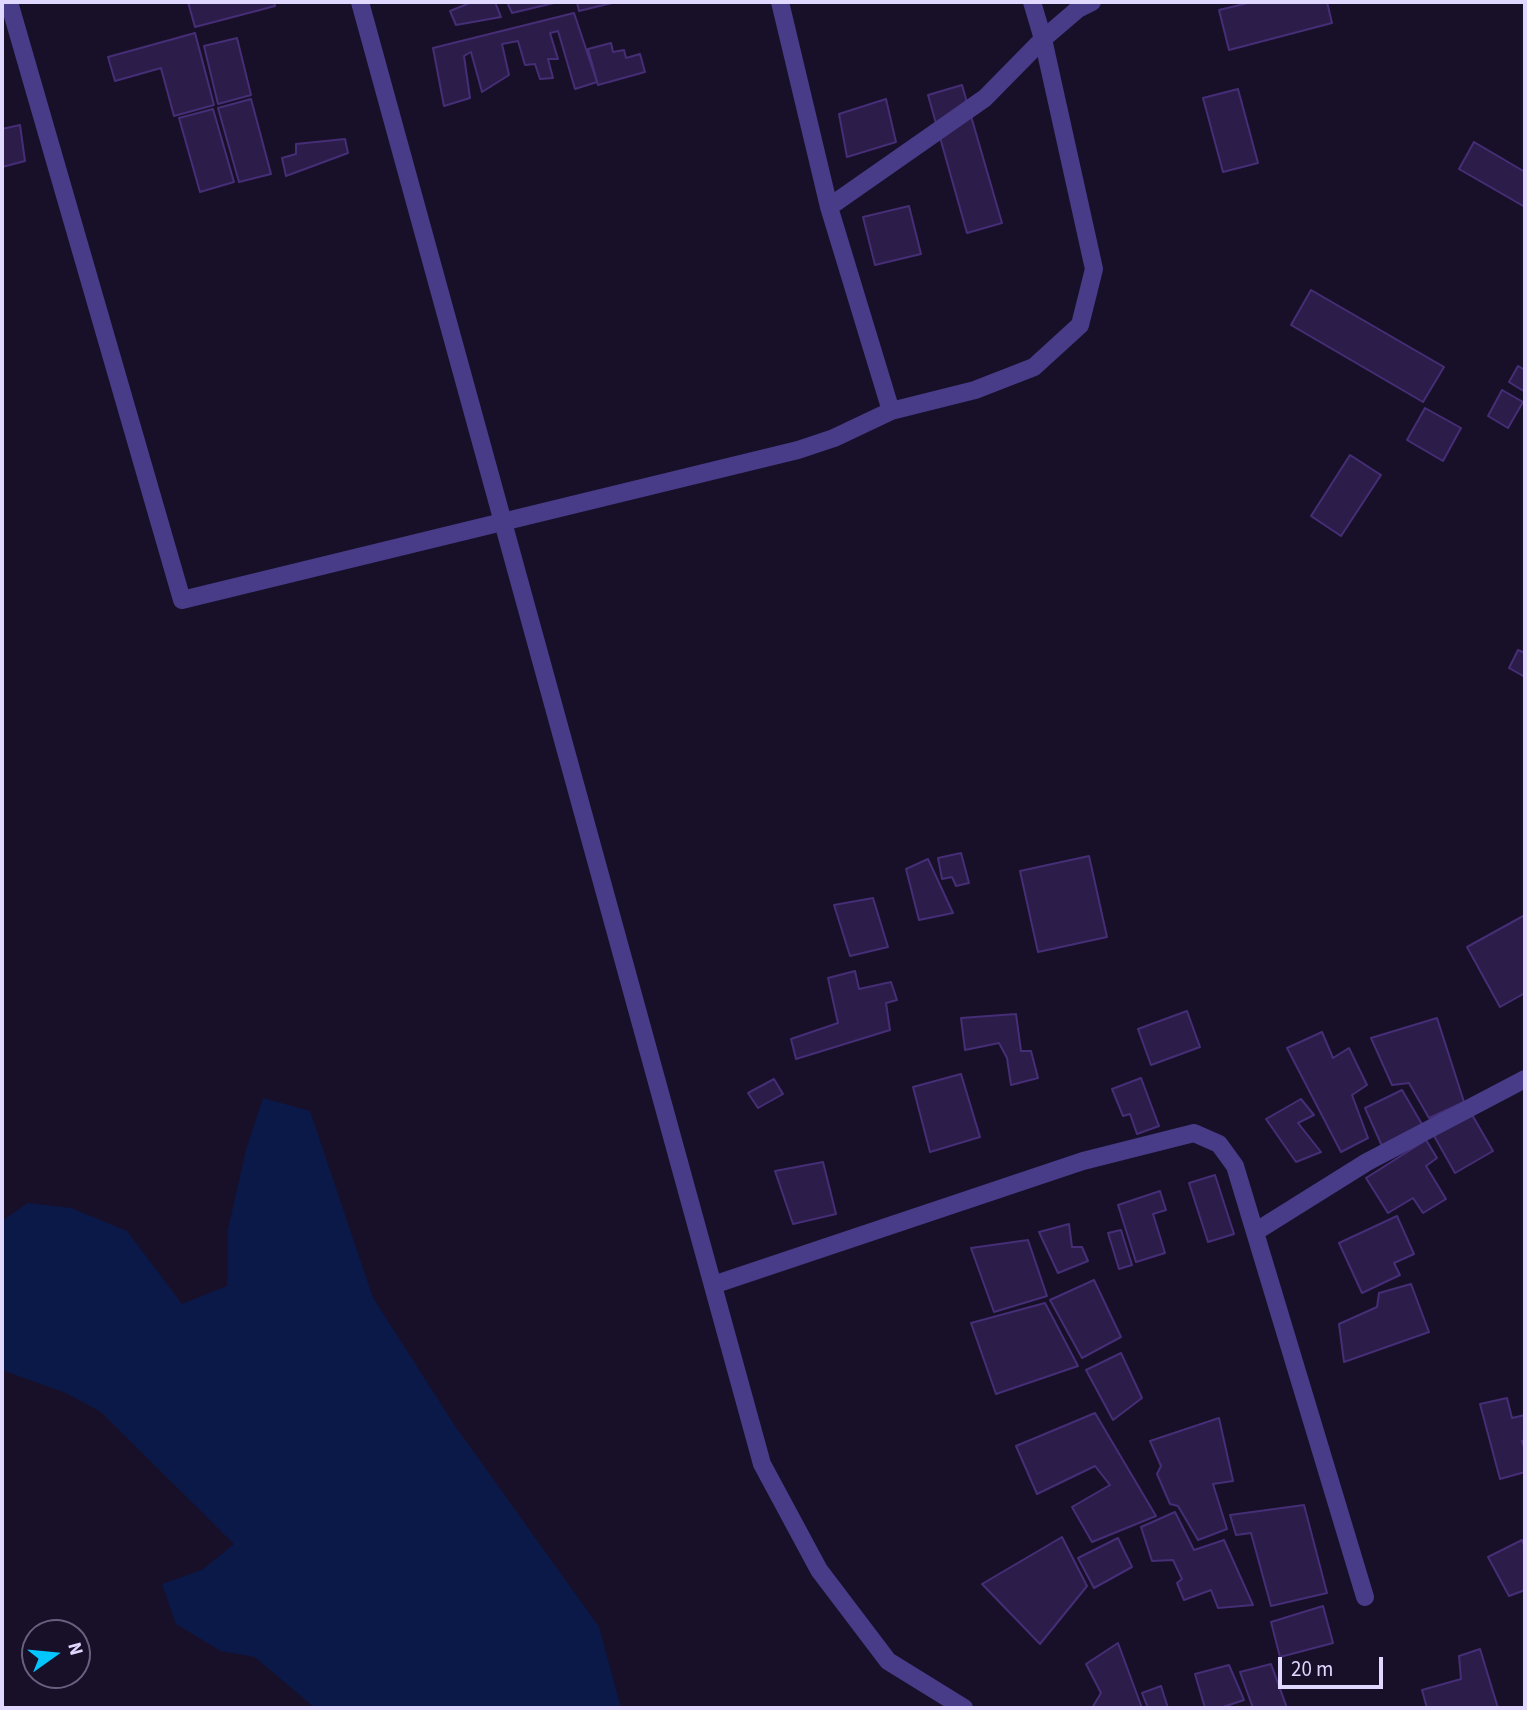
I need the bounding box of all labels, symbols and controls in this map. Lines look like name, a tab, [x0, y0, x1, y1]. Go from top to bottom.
north arrow	[21, 1619, 91, 1689]
text: N	[60, 1639, 90, 1659]
scale bar	[1282, 1644, 1387, 1688]
text: 20 m	[1291, 1654, 1333, 1684]

